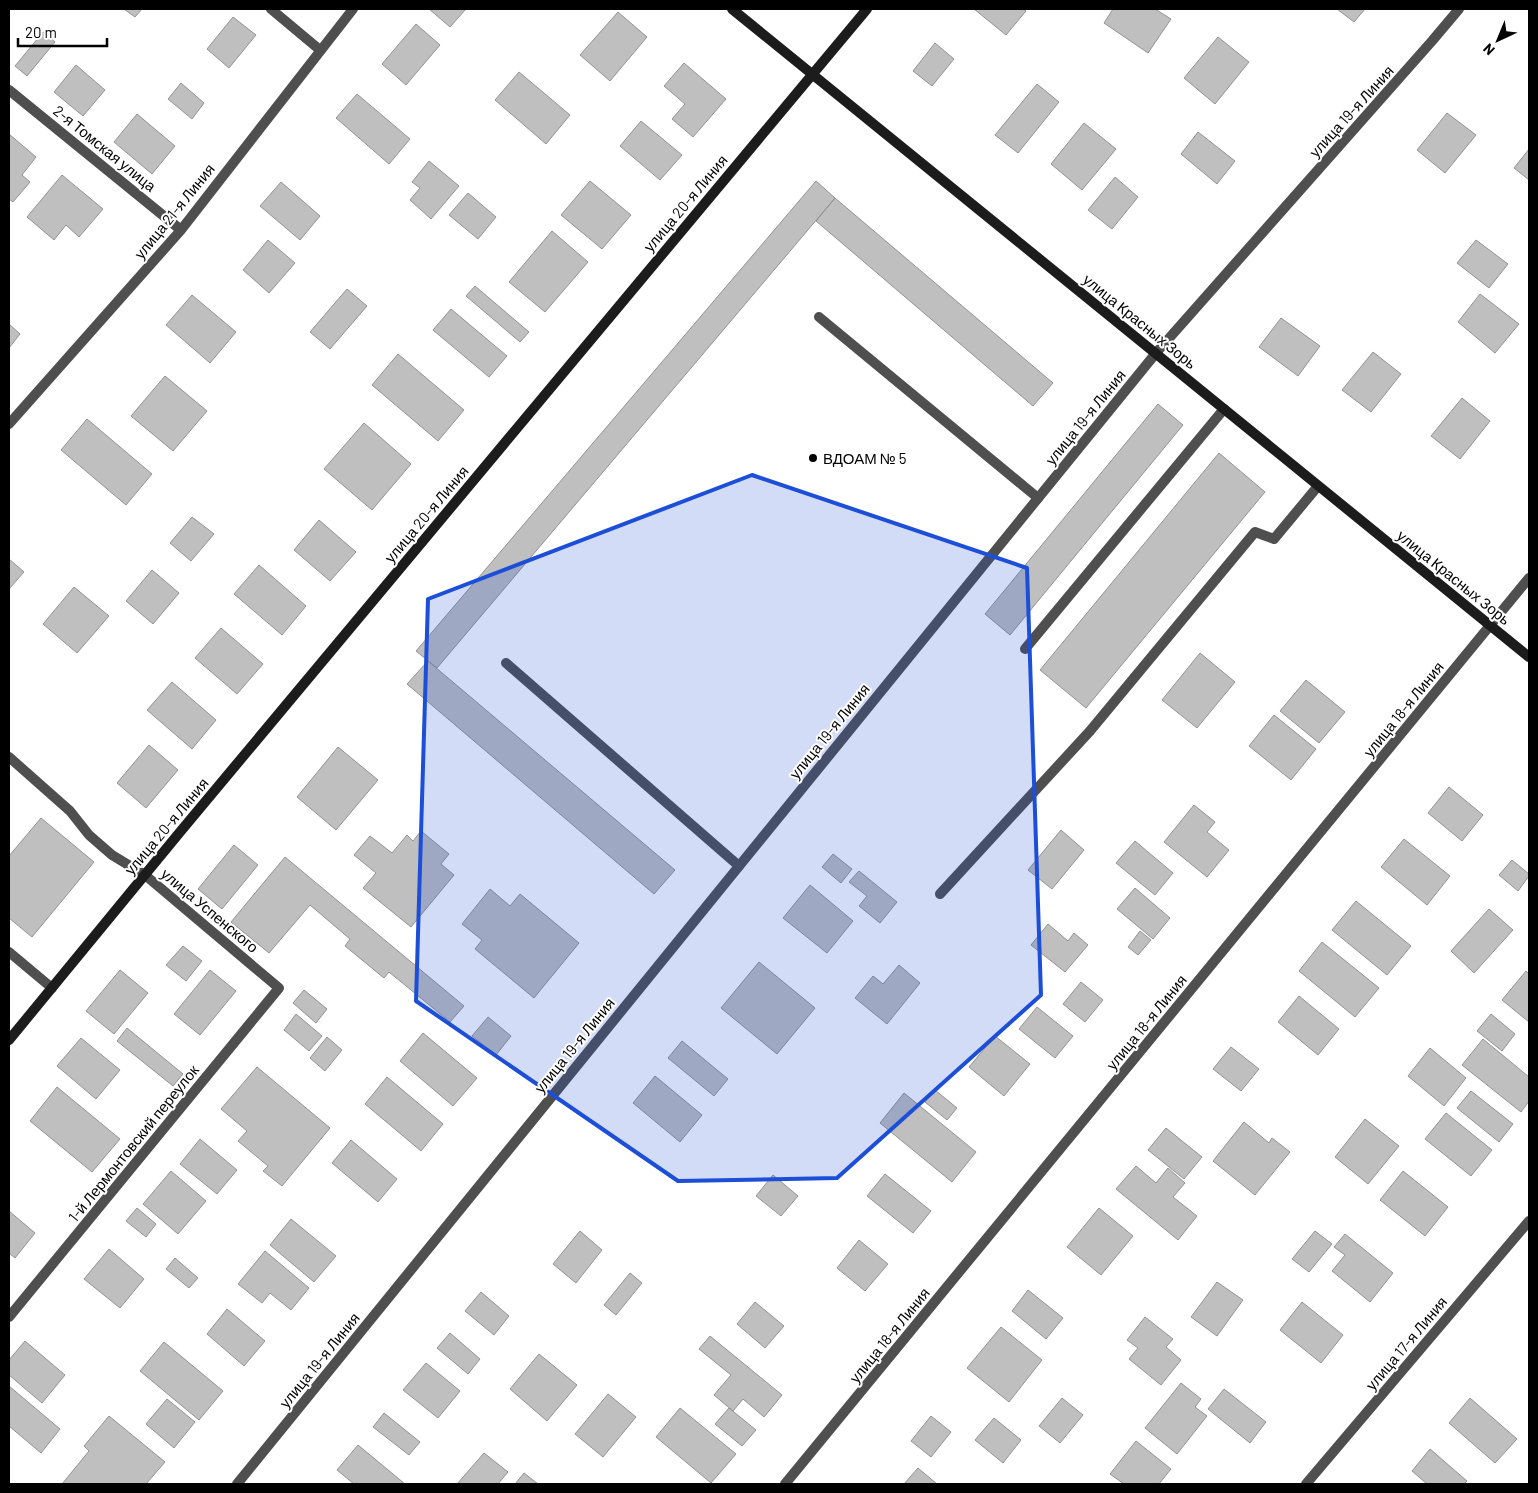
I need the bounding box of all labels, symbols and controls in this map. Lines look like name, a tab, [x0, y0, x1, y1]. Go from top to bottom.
scale bar	[18, 15, 106, 47]
north arrow	[1473, 15, 1523, 65]
text: 20 m	[25, 23, 57, 41]
text: N	[1479, 40, 1498, 59]
street label: улица 19-я Линия	[1305, 61, 1397, 161]
street label: 2-я Томская улица	[50, 101, 160, 195]
street label: улица 20-я Линия	[639, 151, 731, 255]
street label: улица 21-я Линия	[130, 160, 218, 262]
street label: улица Красных Зорь	[1080, 270, 1200, 372]
street label: улица 19-я Линия	[1041, 366, 1129, 468]
place label: ВДОАМ № 5	[823, 449, 906, 467]
marker: ВДОАМ № 5	[807, 452, 819, 464]
street label: улица 20-я Линия	[380, 462, 472, 566]
street label: улица Красных Зорь	[1394, 526, 1514, 628]
street label: улица 18-я Линия	[1359, 658, 1447, 760]
street label: улица 19-я Линия	[785, 680, 873, 782]
street label: улица 20-я Линия	[120, 774, 212, 878]
street label: улица Успенского	[158, 864, 262, 956]
street label: улица 18-я Линия	[1102, 971, 1190, 1073]
street label: улица 19-я Линия	[530, 994, 618, 1096]
street label: 1-й Лермонтовский переулок	[64, 1061, 202, 1225]
street label: улица 18-я Линия	[845, 1284, 933, 1386]
street label: улица 17-я Линия	[1362, 1293, 1450, 1393]
street label: улица 19-я Линия	[275, 1309, 363, 1411]

